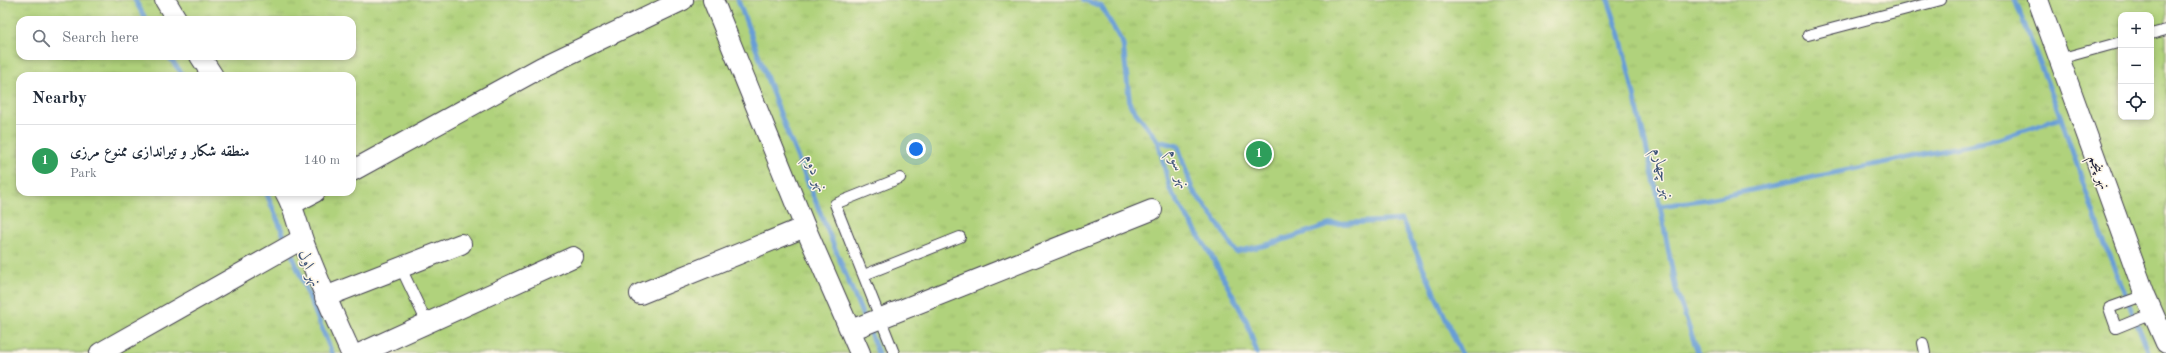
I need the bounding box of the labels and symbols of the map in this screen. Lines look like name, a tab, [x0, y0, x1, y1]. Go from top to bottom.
your location	[906, 139, 926, 159]
pin: 1	[1246, 139, 1272, 169]
water label: نهر چهارم	[1643, 147, 1676, 203]
water label: نهر سوم	[1160, 148, 1192, 193]
water label: نهر دوم	[796, 153, 830, 197]
street label: نهر پنجم	[2081, 153, 2112, 193]
water label: نهر اول	[294, 248, 325, 290]

